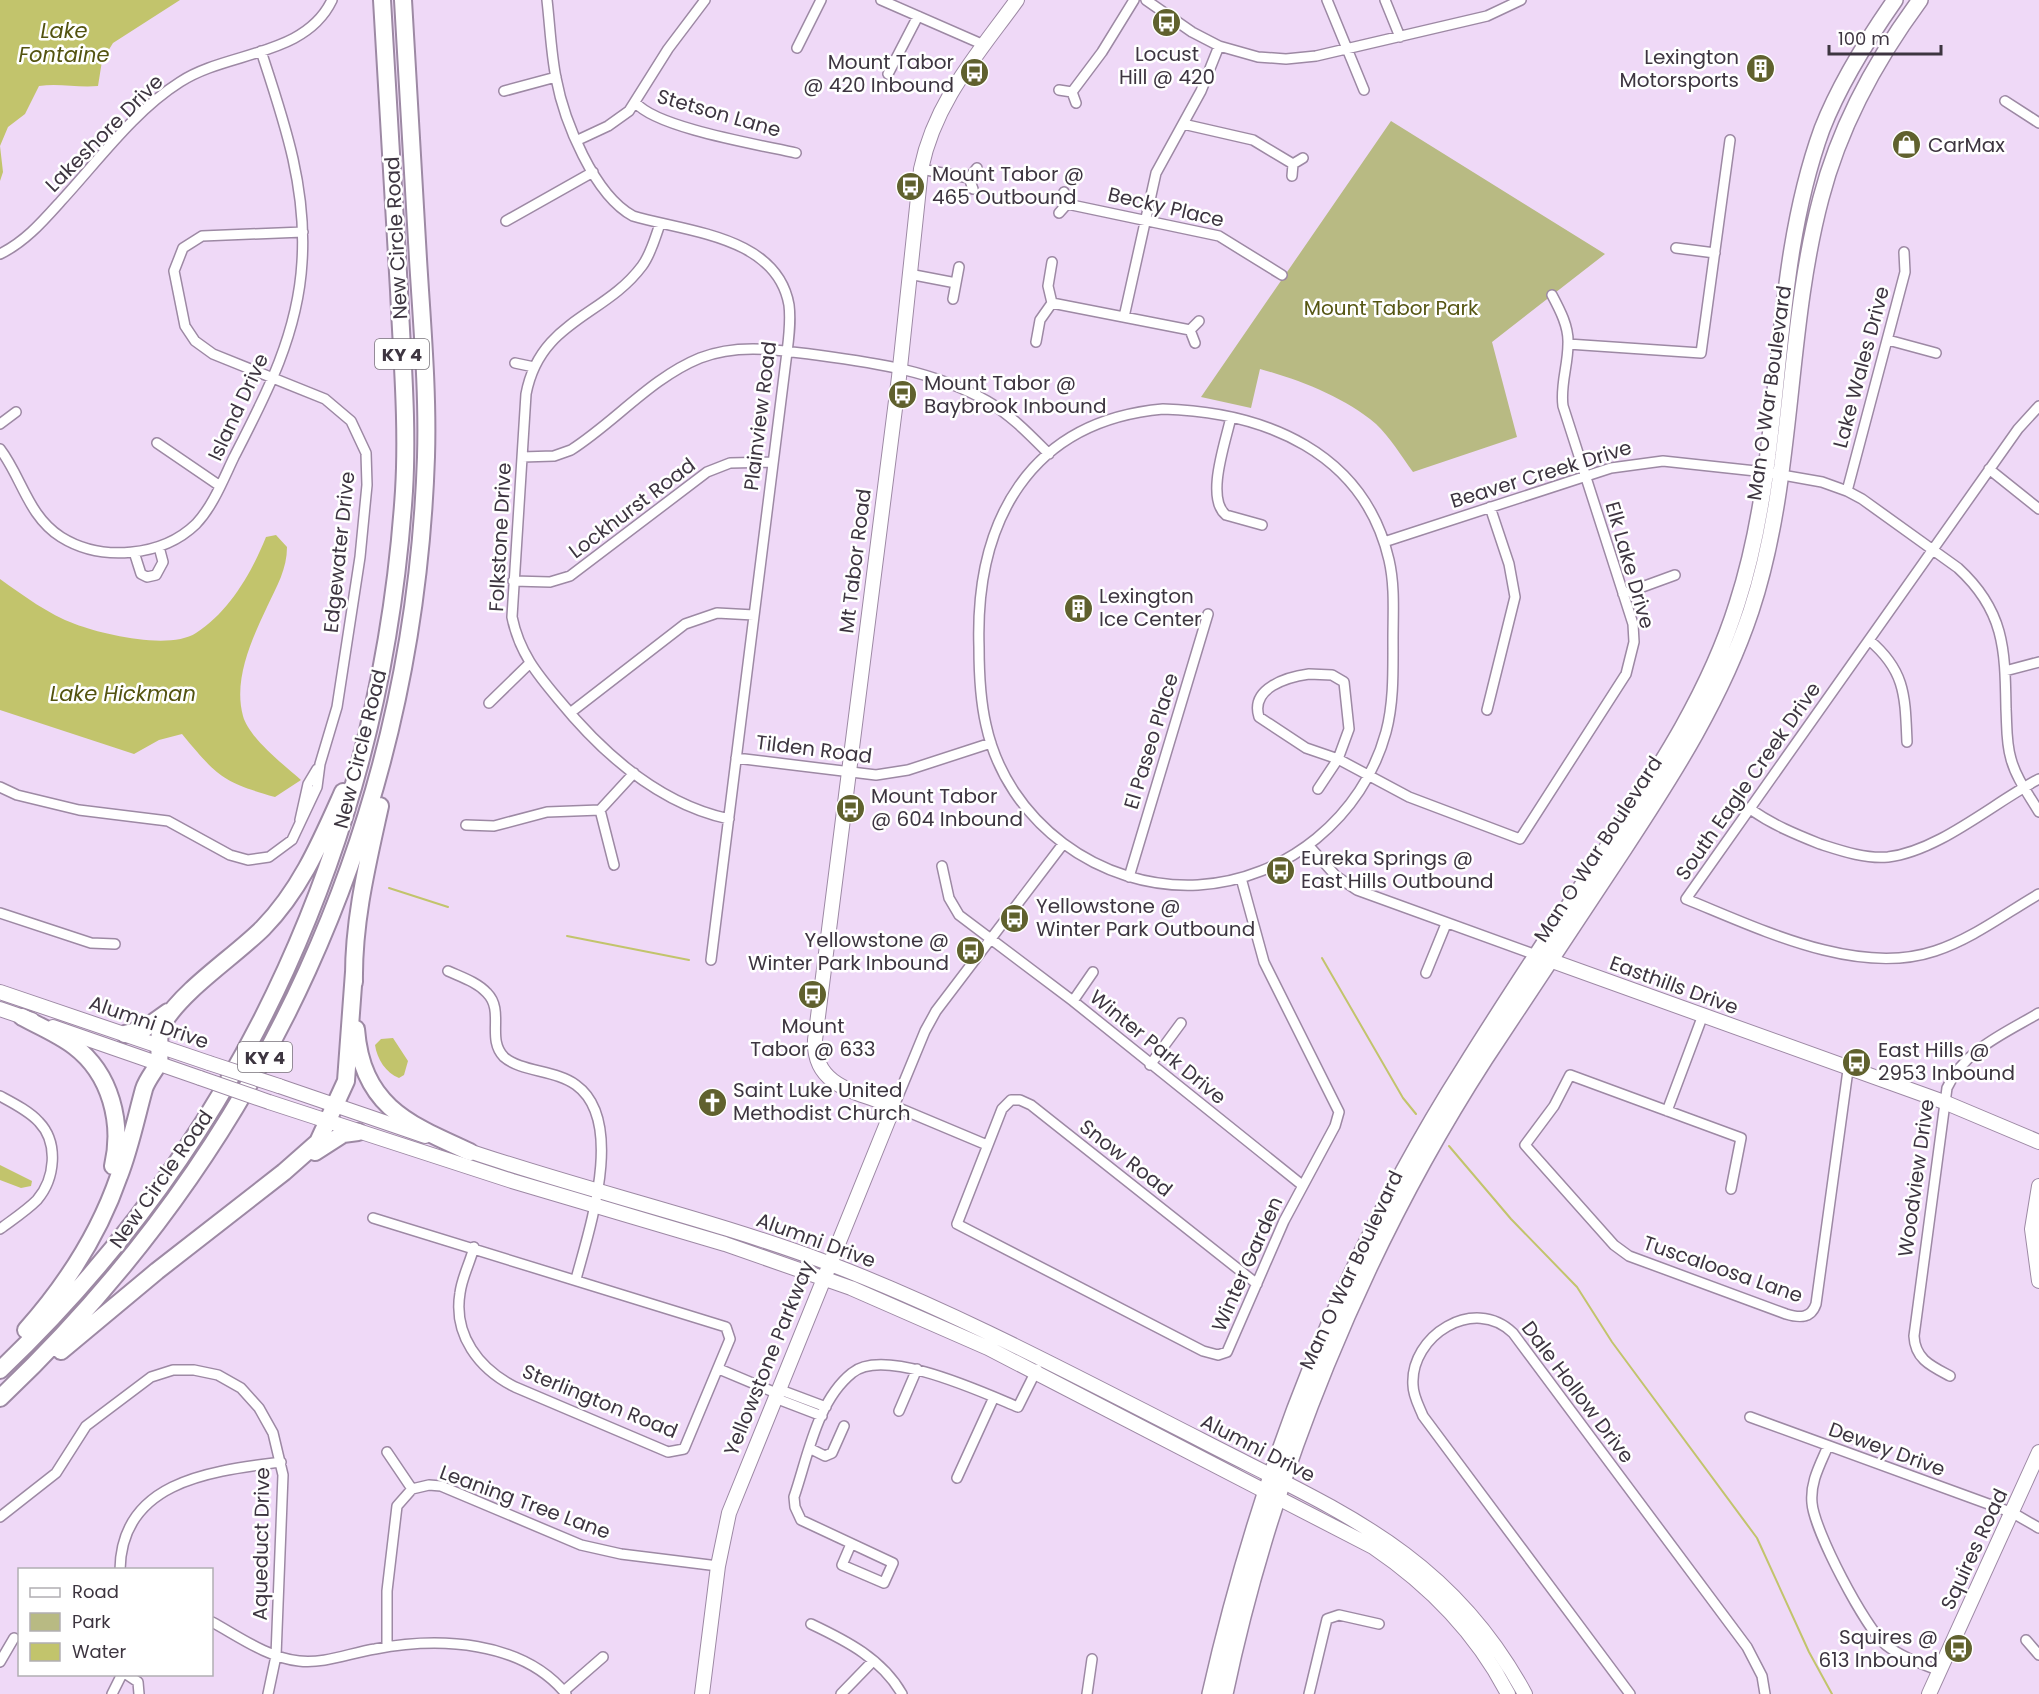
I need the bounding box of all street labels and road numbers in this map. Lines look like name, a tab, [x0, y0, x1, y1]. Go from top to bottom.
street label: Lakeshore Drive	[39, 68, 169, 198]
street label: Stetson Lane	[654, 82, 784, 144]
street label: New Circle Road	[378, 156, 414, 320]
street label: Becky Place	[1105, 180, 1227, 234]
street label: Lake Wales Drive	[1826, 283, 1896, 451]
street label: Man O War Boulevard	[1740, 284, 1798, 502]
road number: KY 4	[375, 339, 429, 369]
street label: Plainview Road	[737, 340, 783, 492]
street label: Island Drive	[201, 349, 275, 465]
street label: Beaver Creek Drive	[1447, 433, 1635, 515]
street label: Lockhurst Road	[563, 451, 701, 565]
street label: Folkstone Drive	[482, 462, 518, 612]
street label: Edgewater Drive	[317, 470, 361, 634]
street label: Mt Tabor Road	[832, 487, 878, 635]
street label: Elk Lake Drive	[1598, 498, 1662, 632]
street label: New Circle Road	[327, 667, 393, 831]
street label: El Paseo Place	[1117, 669, 1185, 813]
street label: South Eagle Creek Drive	[1669, 676, 1827, 886]
street label: Tilden Road	[754, 728, 874, 770]
street label: Man O War Boulevard	[1527, 751, 1669, 947]
street label: Easthills Drive	[1606, 949, 1742, 1021]
street label: Winter Park Drive	[1084, 983, 1232, 1111]
street label: Alumni Drive	[85, 988, 213, 1056]
road number: KY 4	[238, 1042, 292, 1072]
street label: Woodview Drive	[1891, 1097, 1941, 1259]
street label: New Circle Road	[103, 1104, 219, 1254]
street label: Snow Road	[1074, 1113, 1178, 1203]
street label: Man O War Boulevard	[1293, 1166, 1409, 1374]
street label: Winter Garden	[1205, 1192, 1289, 1336]
street label: Alumni Drive	[752, 1205, 880, 1275]
street label: Tuscaloosa Lane	[1640, 1229, 1806, 1309]
street label: Yellowstone Parkway	[717, 1256, 821, 1460]
street label: Dale Hollow Drive	[1515, 1315, 1641, 1469]
street label: Sterlington Road	[518, 1357, 682, 1445]
street label: Alumni Drive	[1196, 1407, 1320, 1489]
street label: Dewey Drive	[1825, 1415, 1949, 1483]
street label: Leaning Tree Lane	[436, 1458, 614, 1546]
street label: Aqueduct Drive	[246, 1467, 276, 1621]
street label: Squires Road	[1934, 1484, 2014, 1614]

